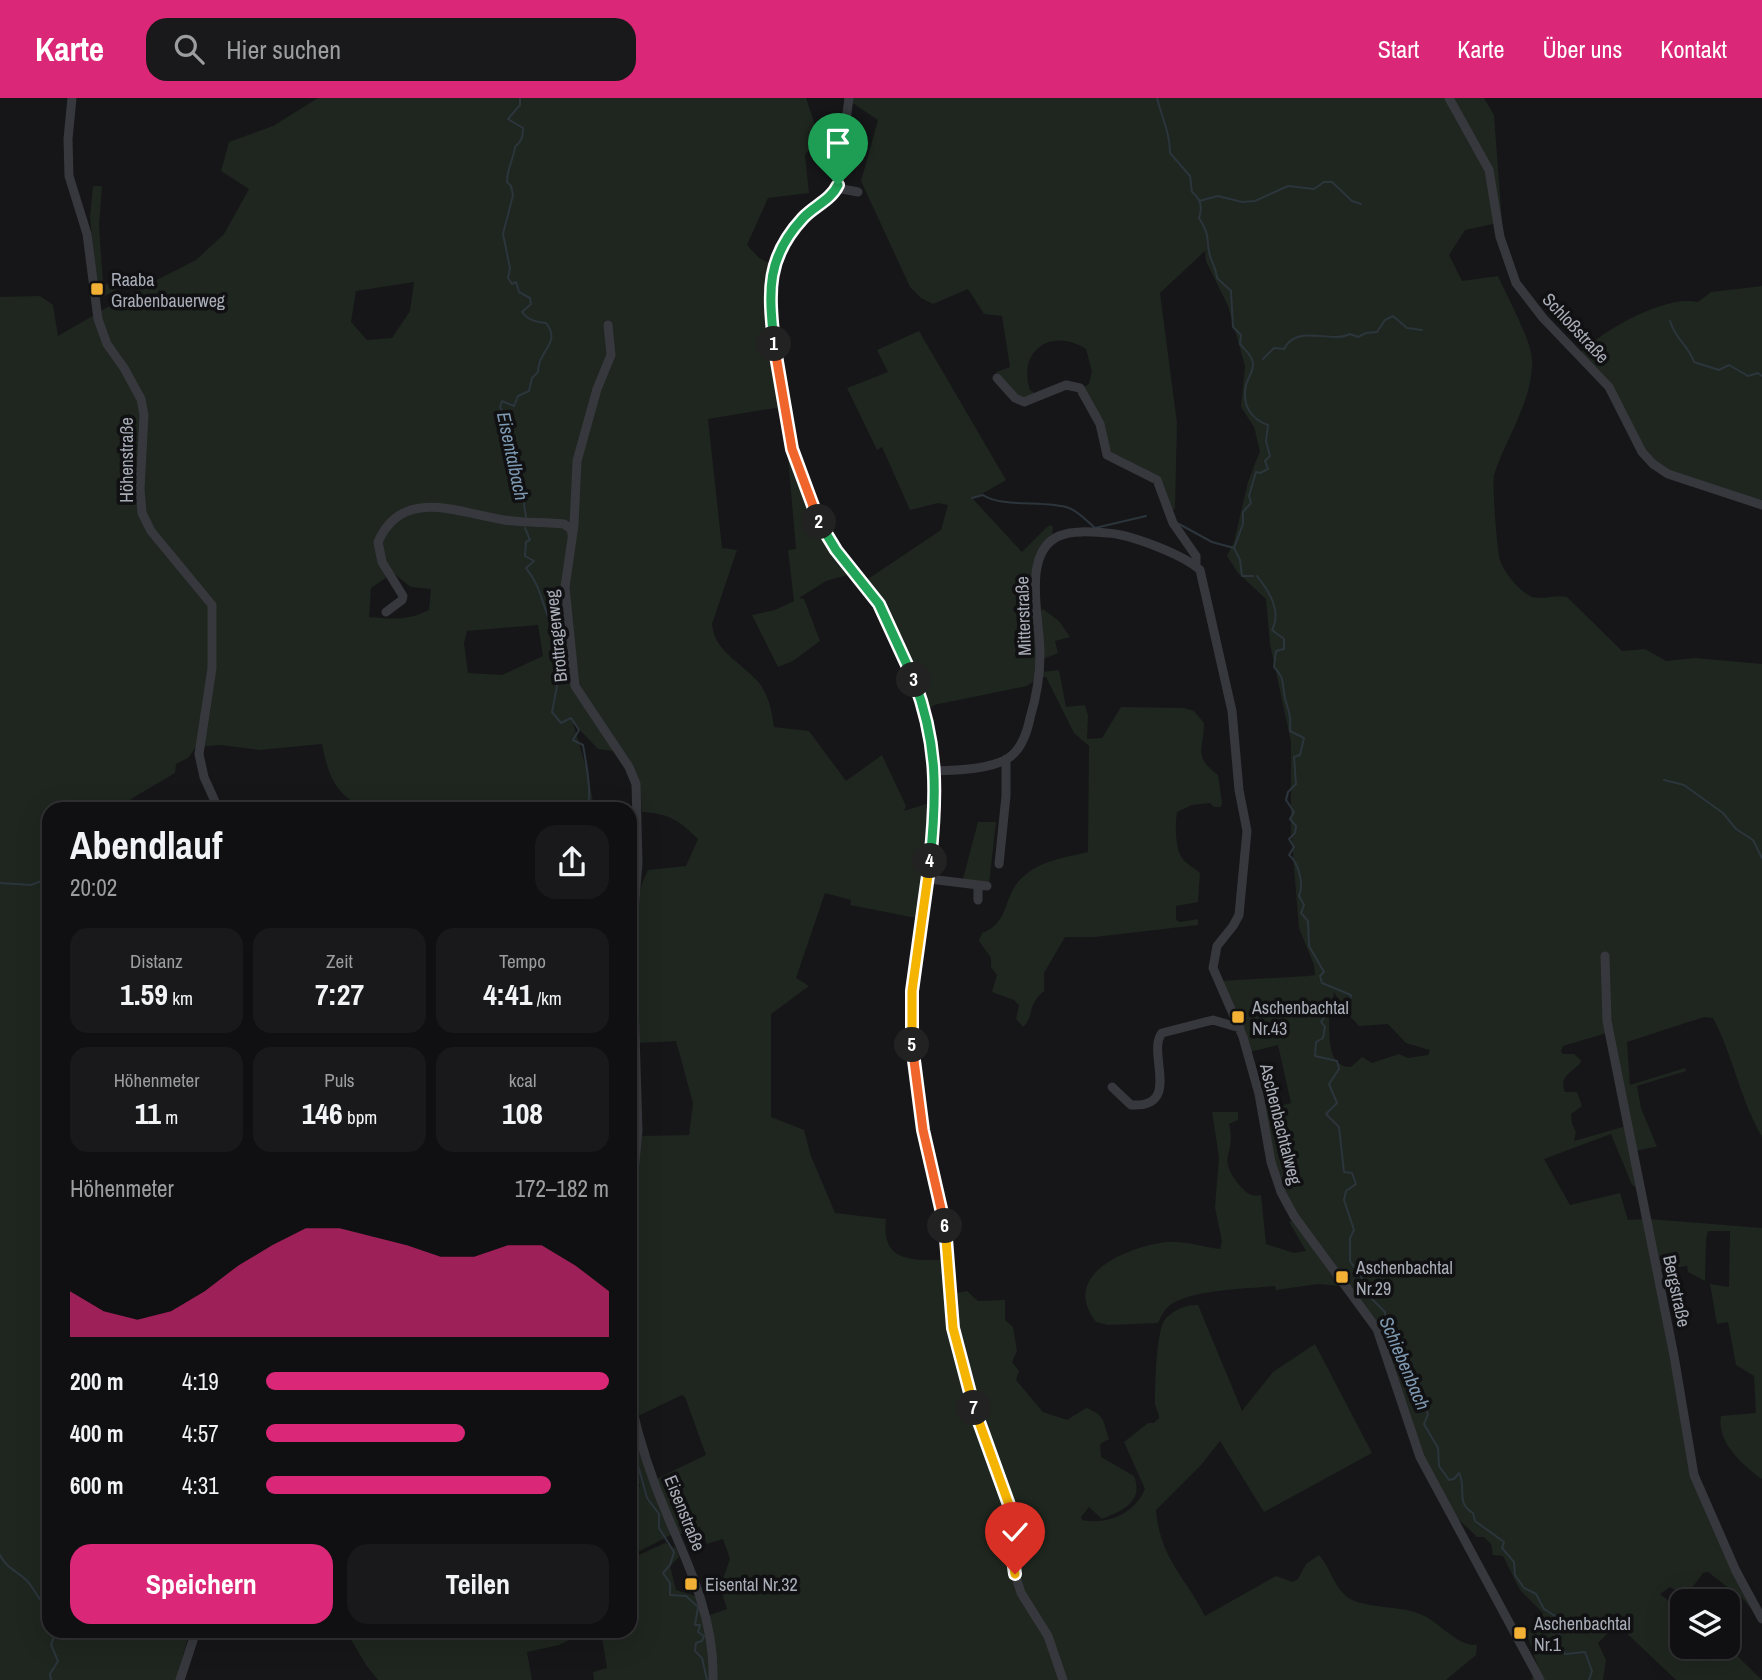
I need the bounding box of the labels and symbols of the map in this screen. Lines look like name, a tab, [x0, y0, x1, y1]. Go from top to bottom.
pin	[808, 113, 868, 185]
place label: Raaba Grabenbauerweg	[111, 267, 226, 313]
marker: Raaba Grabenbauerweg	[89, 281, 105, 297]
street label: Schloßstraße	[1537, 287, 1615, 369]
pin: 1	[756, 327, 792, 362]
water label: Eisentalbach	[491, 409, 535, 503]
street label: Höhenstraße	[114, 417, 139, 503]
pin: 2	[802, 504, 836, 540]
street label: Mitterstraße	[1009, 576, 1037, 656]
street label: Brottragerweg	[539, 588, 573, 683]
pin: 3	[897, 662, 932, 698]
pin: 4	[912, 844, 948, 878]
place label: Aschenbachtal Nr.43	[1251, 995, 1349, 1041]
marker: Aschenbachtal Nr.43	[1230, 1009, 1246, 1025]
pin: 5	[894, 1028, 930, 1062]
street label: Aschenbachtalweg	[1254, 1060, 1308, 1188]
pin: 6	[928, 1208, 962, 1244]
street label: Bergstraße	[1657, 1253, 1697, 1329]
place label: Aschenbachtal Nr.29	[1355, 1255, 1453, 1301]
marker: Aschenbachtal Nr.29	[1334, 1269, 1350, 1285]
water label: Schiebenbach	[1374, 1312, 1436, 1414]
pin: 7	[956, 1390, 992, 1426]
street label: Eisenstraße	[659, 1471, 711, 1555]
pin	[985, 1502, 1045, 1574]
place label: Eisental Nr.32	[705, 1572, 798, 1597]
marker: Eisental Nr.32	[683, 1576, 699, 1592]
place label: Aschenbachtal Nr.1	[1533, 1611, 1631, 1657]
marker: Aschenbachtal Nr.1	[1512, 1625, 1528, 1641]

